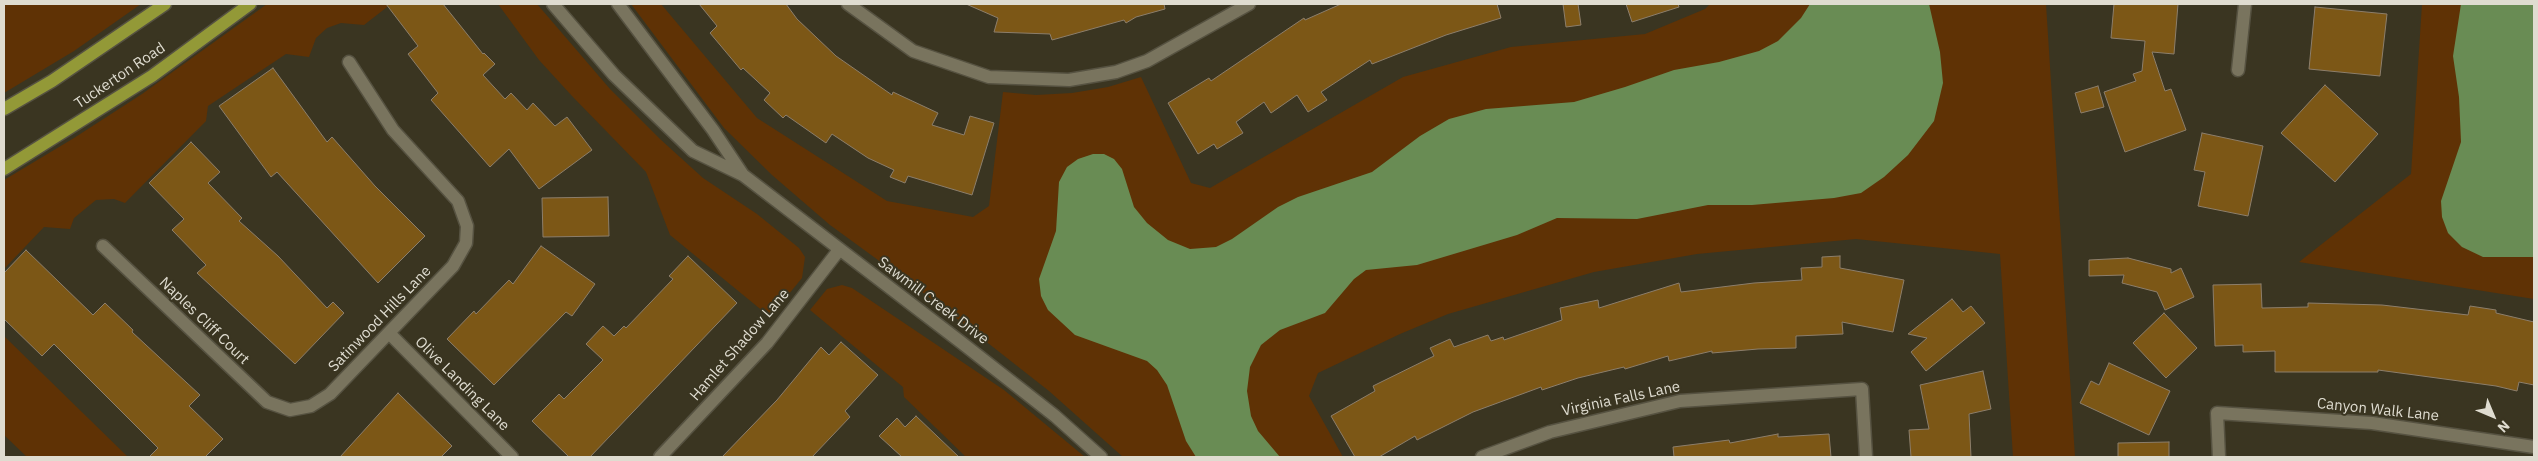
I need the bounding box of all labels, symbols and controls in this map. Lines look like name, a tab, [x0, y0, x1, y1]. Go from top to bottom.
street label: Tuckerton Road	[71, 39, 169, 113]
street label: Sawmill Creek Drive	[874, 253, 992, 349]
street label: Satinwood Hills Lane	[325, 262, 435, 376]
street label: Naples Cliff Court	[155, 274, 253, 368]
street label: Hamlet Shadow Lane	[686, 285, 794, 405]
street label: Olive Landing Lane	[411, 333, 513, 435]
street label: Virginia Falls Lane	[1560, 378, 1682, 420]
north arrow	[2468, 391, 2518, 441]
street label: Canyon Walk Lane	[2316, 395, 2440, 425]
text: N	[2494, 417, 2514, 437]

